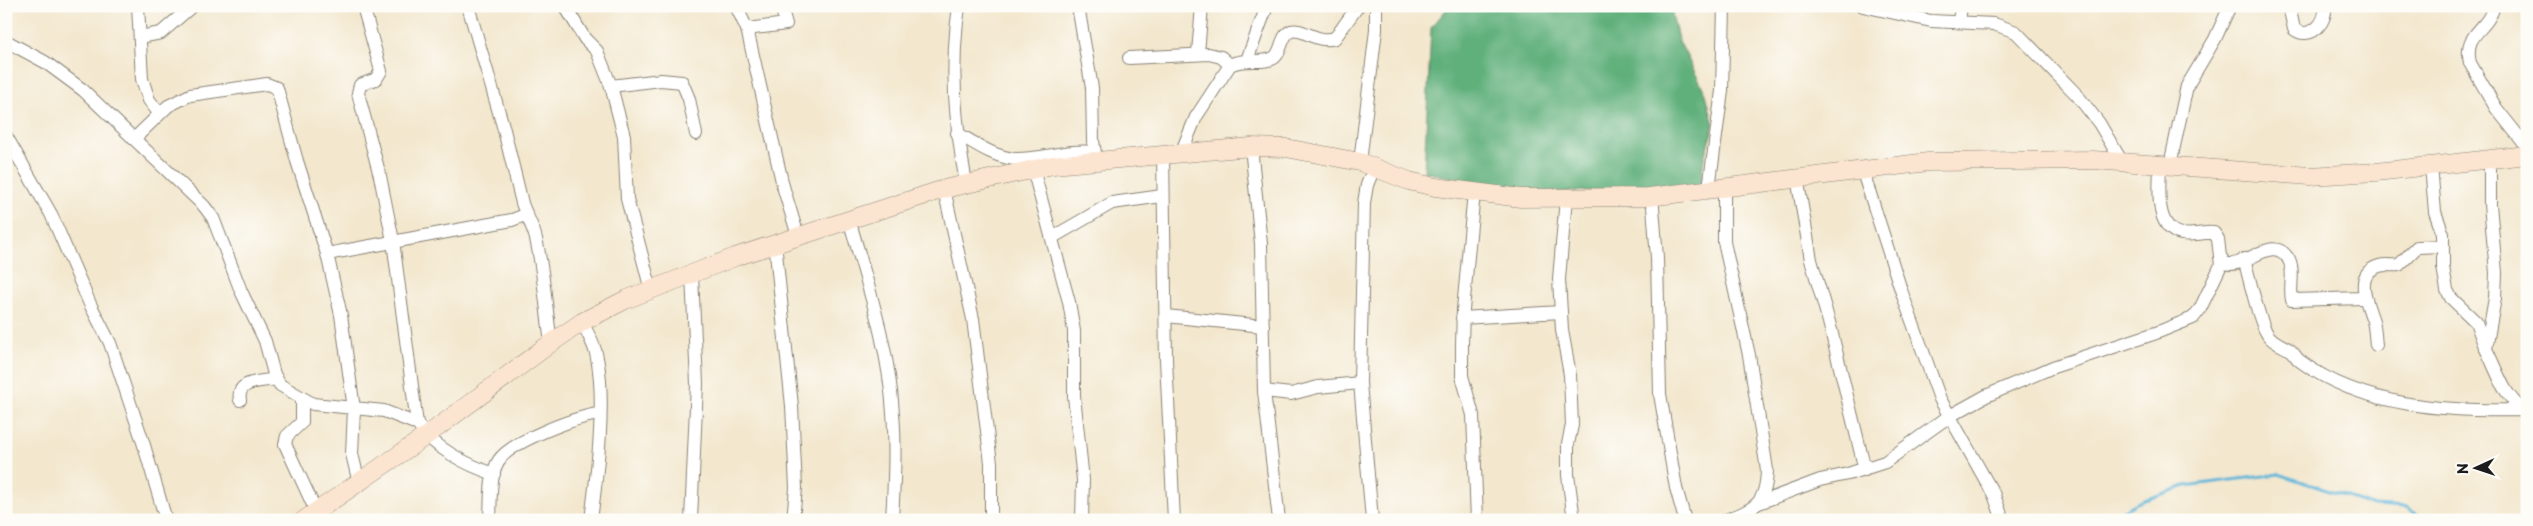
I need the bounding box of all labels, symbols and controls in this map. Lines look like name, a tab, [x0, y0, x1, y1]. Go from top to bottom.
north arrow	[2450, 444, 2500, 494]
text: N	[2452, 463, 2473, 475]

